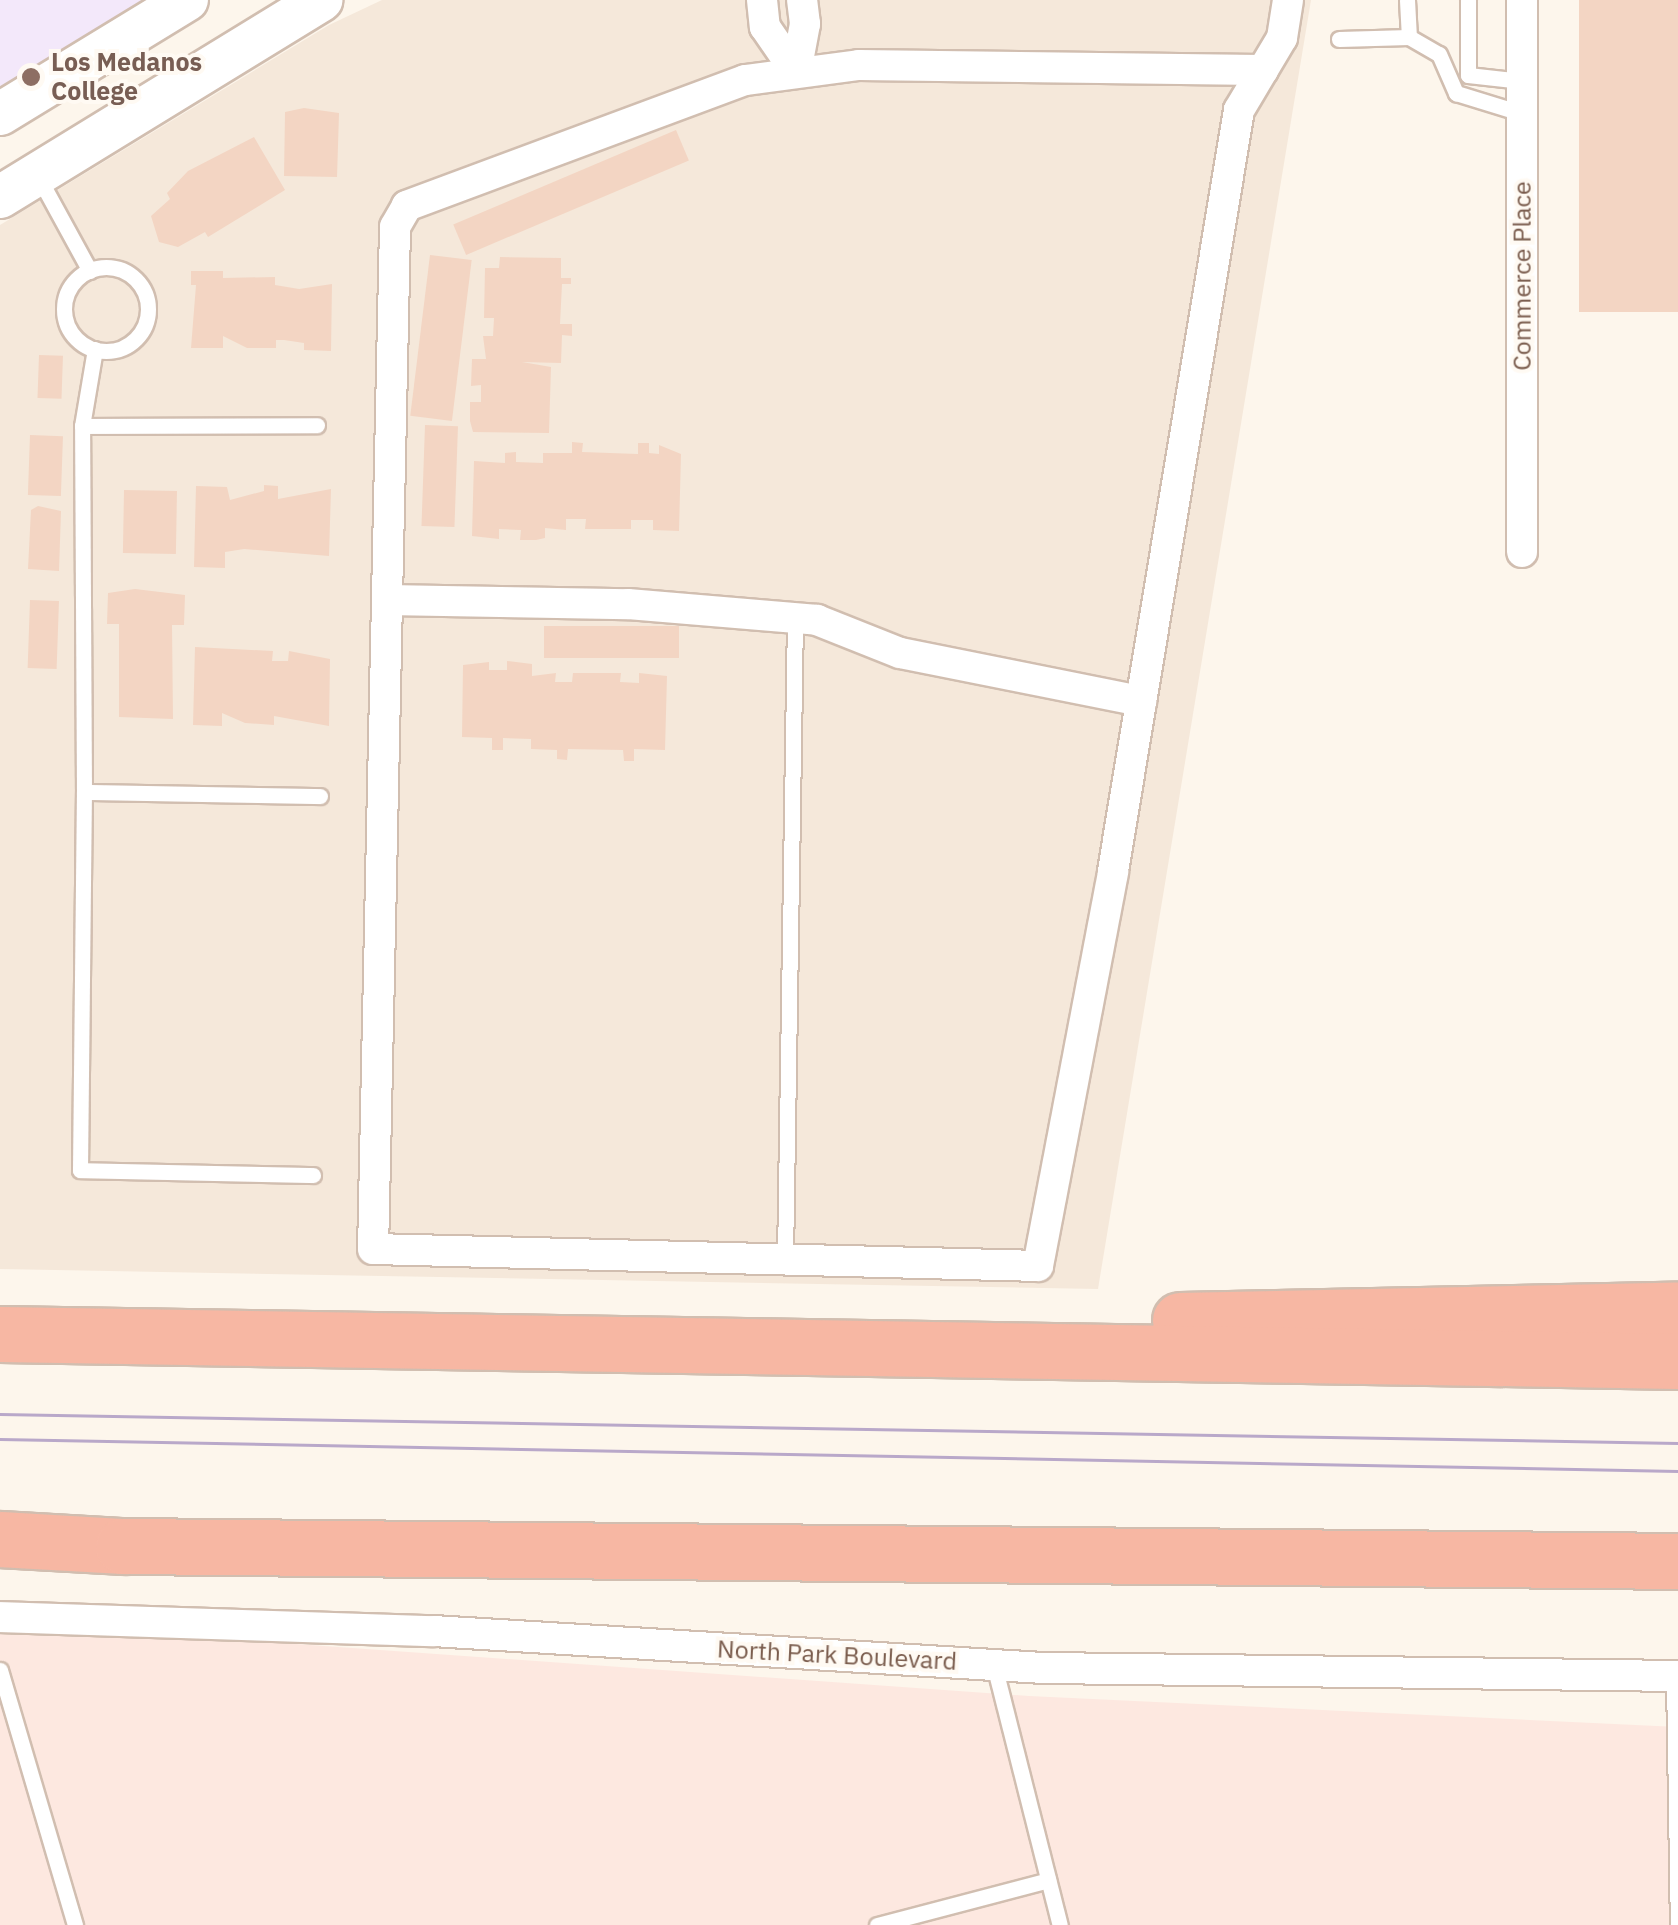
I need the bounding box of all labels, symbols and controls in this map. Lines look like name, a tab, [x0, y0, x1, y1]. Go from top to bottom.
place label: Los Medanos College	[51, 48, 202, 107]
marker: Los Medanos College	[20, 66, 42, 88]
street label: Commerce Place	[1507, 181, 1537, 371]
street label: North Park Boulevard	[716, 1634, 958, 1676]

